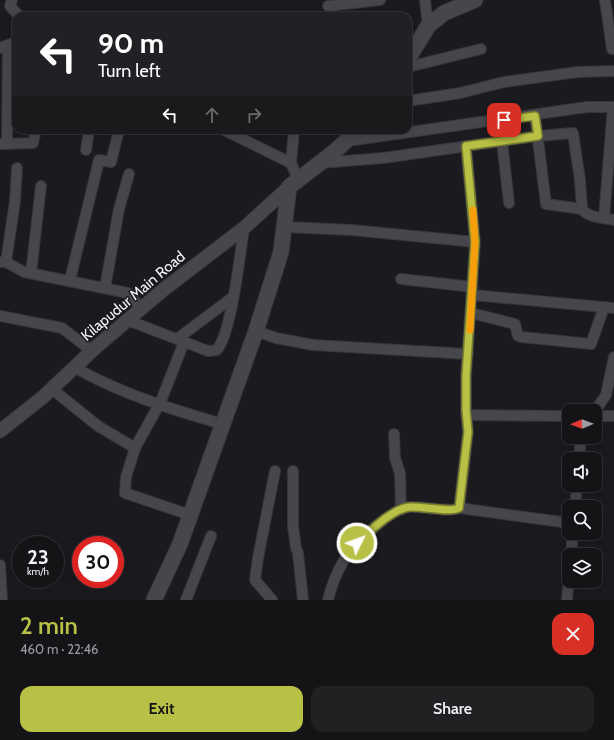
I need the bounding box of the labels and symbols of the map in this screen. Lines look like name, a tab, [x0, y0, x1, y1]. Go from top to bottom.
pin	[487, 103, 521, 137]
street label: Kilapudur Main Road	[77, 247, 189, 345]
north arrow	[562, 404, 602, 444]
position arrow	[336, 522, 378, 564]
speed limit sign: 30	[72, 536, 124, 588]

